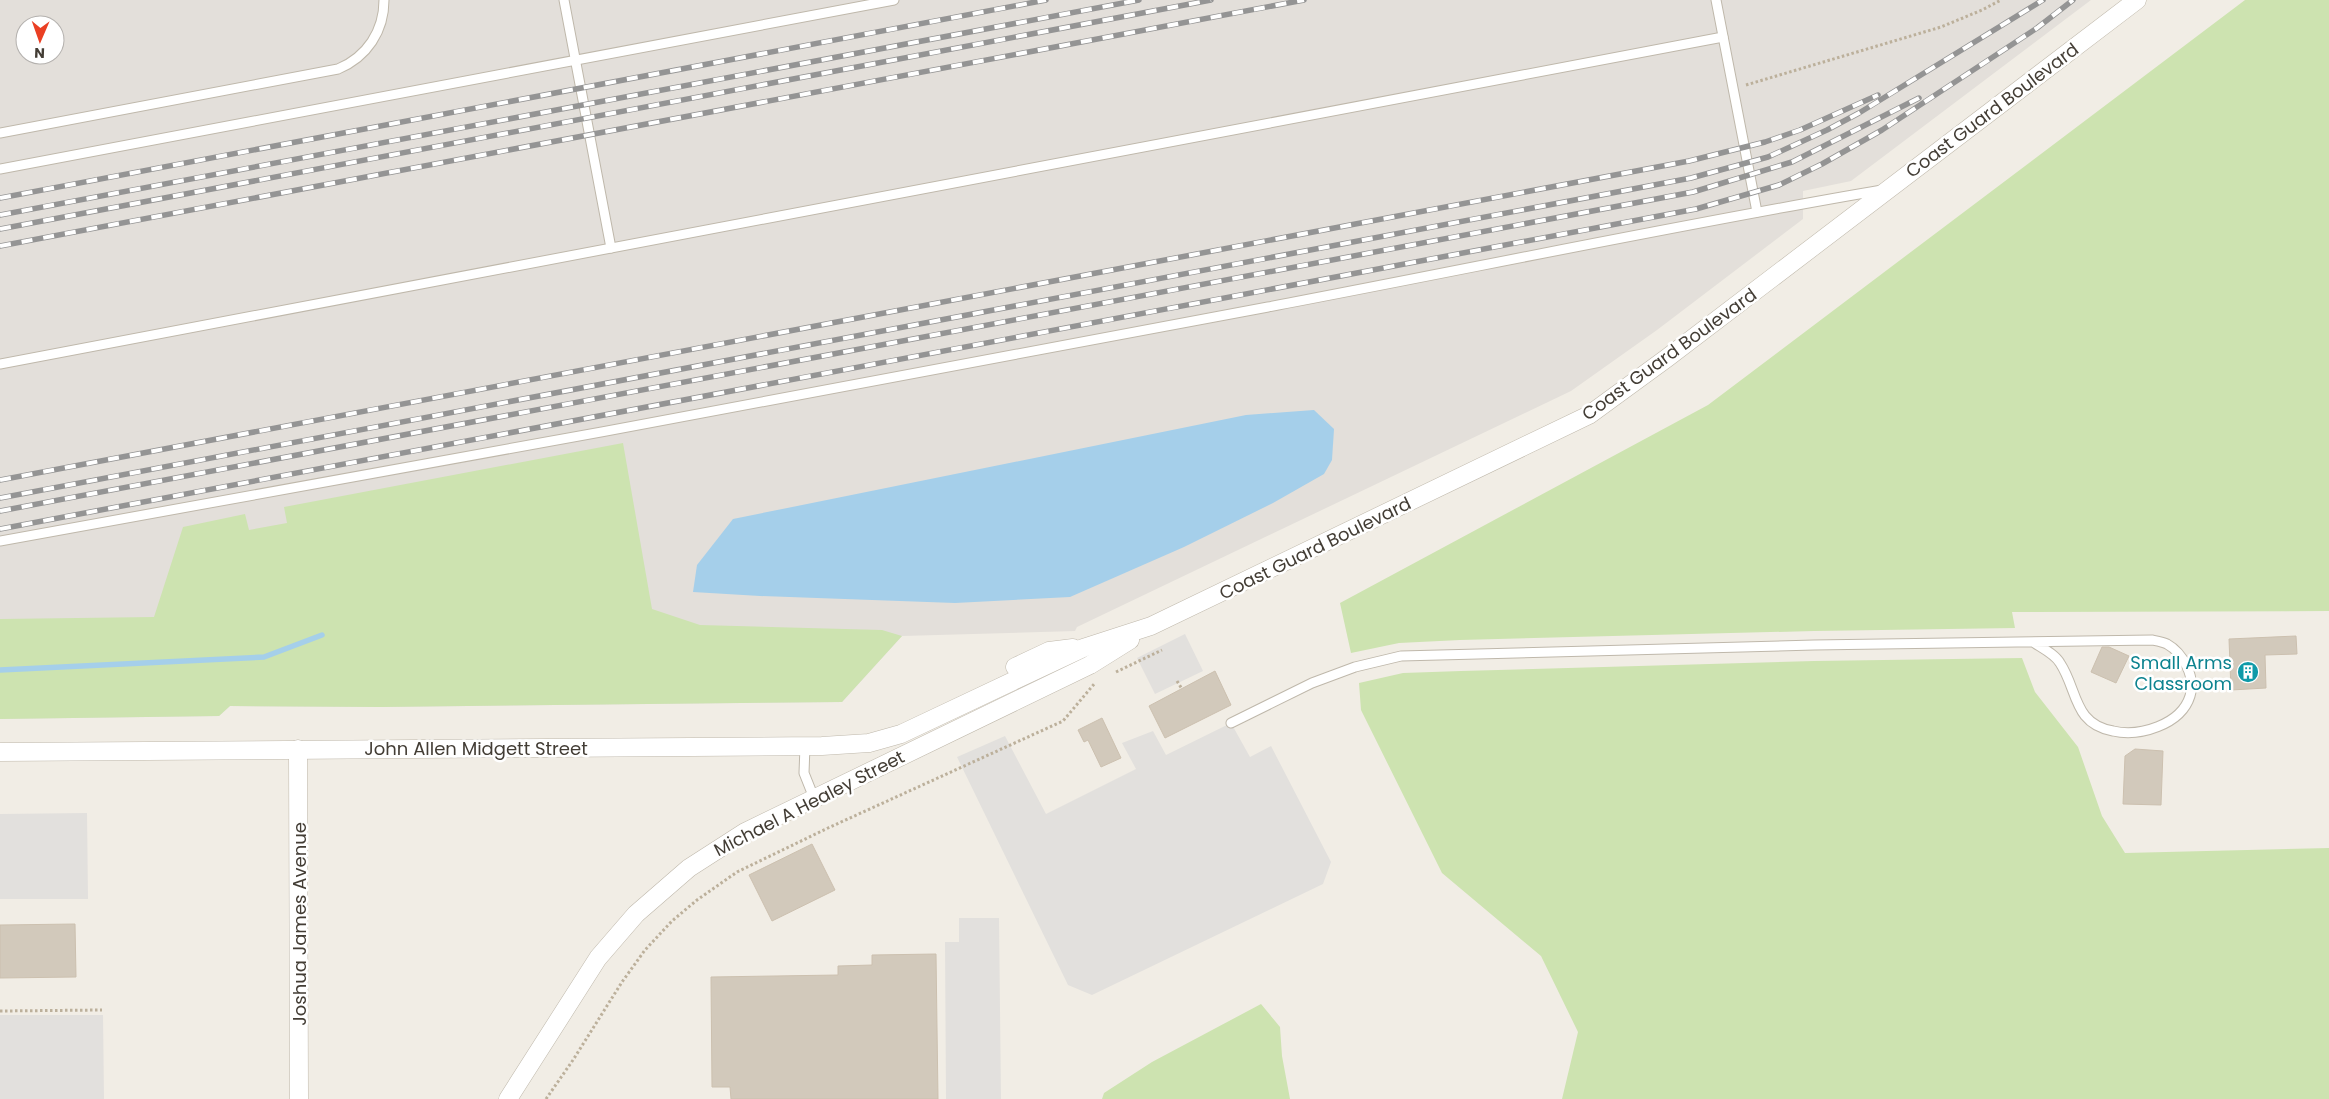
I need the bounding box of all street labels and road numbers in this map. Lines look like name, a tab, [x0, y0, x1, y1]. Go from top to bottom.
street label: Coast Guard Boulevard	[1900, 37, 2084, 183]
street label: Coast Guard Boulevard	[1576, 282, 1762, 426]
street label: Coast Guard Boulevard	[1215, 491, 1415, 605]
street label: John Allen Midgett Street	[364, 736, 588, 761]
street label: Michael A Healey Street	[709, 744, 909, 862]
street label: Joshua James Avenue	[287, 822, 312, 1026]

